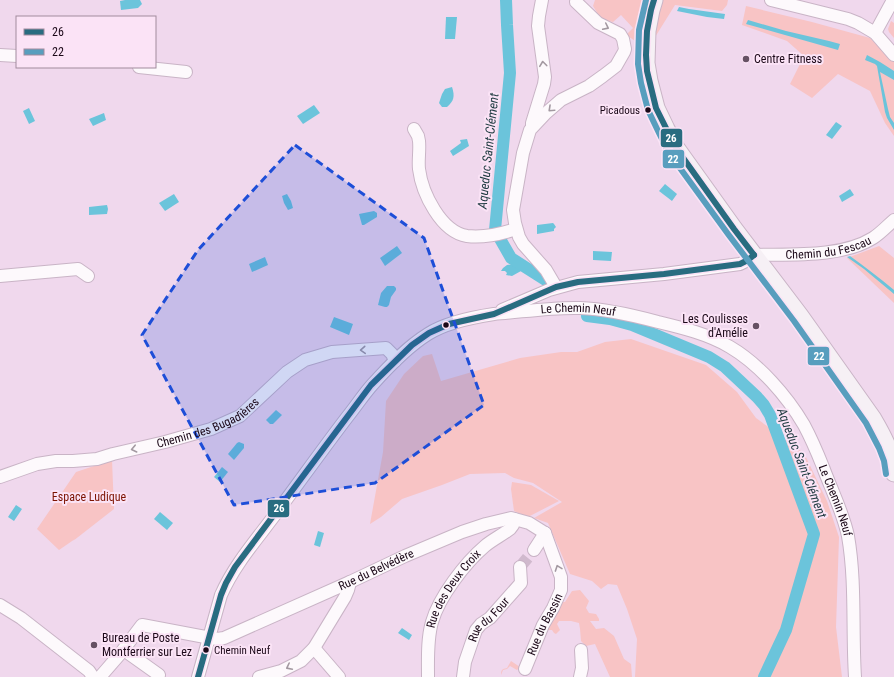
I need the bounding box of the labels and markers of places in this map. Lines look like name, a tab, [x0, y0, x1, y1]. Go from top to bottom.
place label: Centre Fitness	[754, 52, 822, 66]
marker: Centre Fitness	[741, 54, 751, 64]
place label: Picadous	[600, 104, 640, 117]
marker: Picadous	[643, 105, 653, 115]
place label: Les Coulisses d'Amélie	[682, 312, 748, 340]
unlabelled marker	[441, 320, 451, 330]
marker: Les Coulisses d'Amélie	[751, 321, 761, 331]
place label: Bureau de Poste Montferrier sur Lez	[102, 631, 192, 659]
marker: Bureau de Poste Montferrier sur Lez	[89, 640, 99, 650]
place label: Chemin Neuf	[214, 644, 271, 657]
marker: Chemin Neuf	[201, 645, 211, 655]

